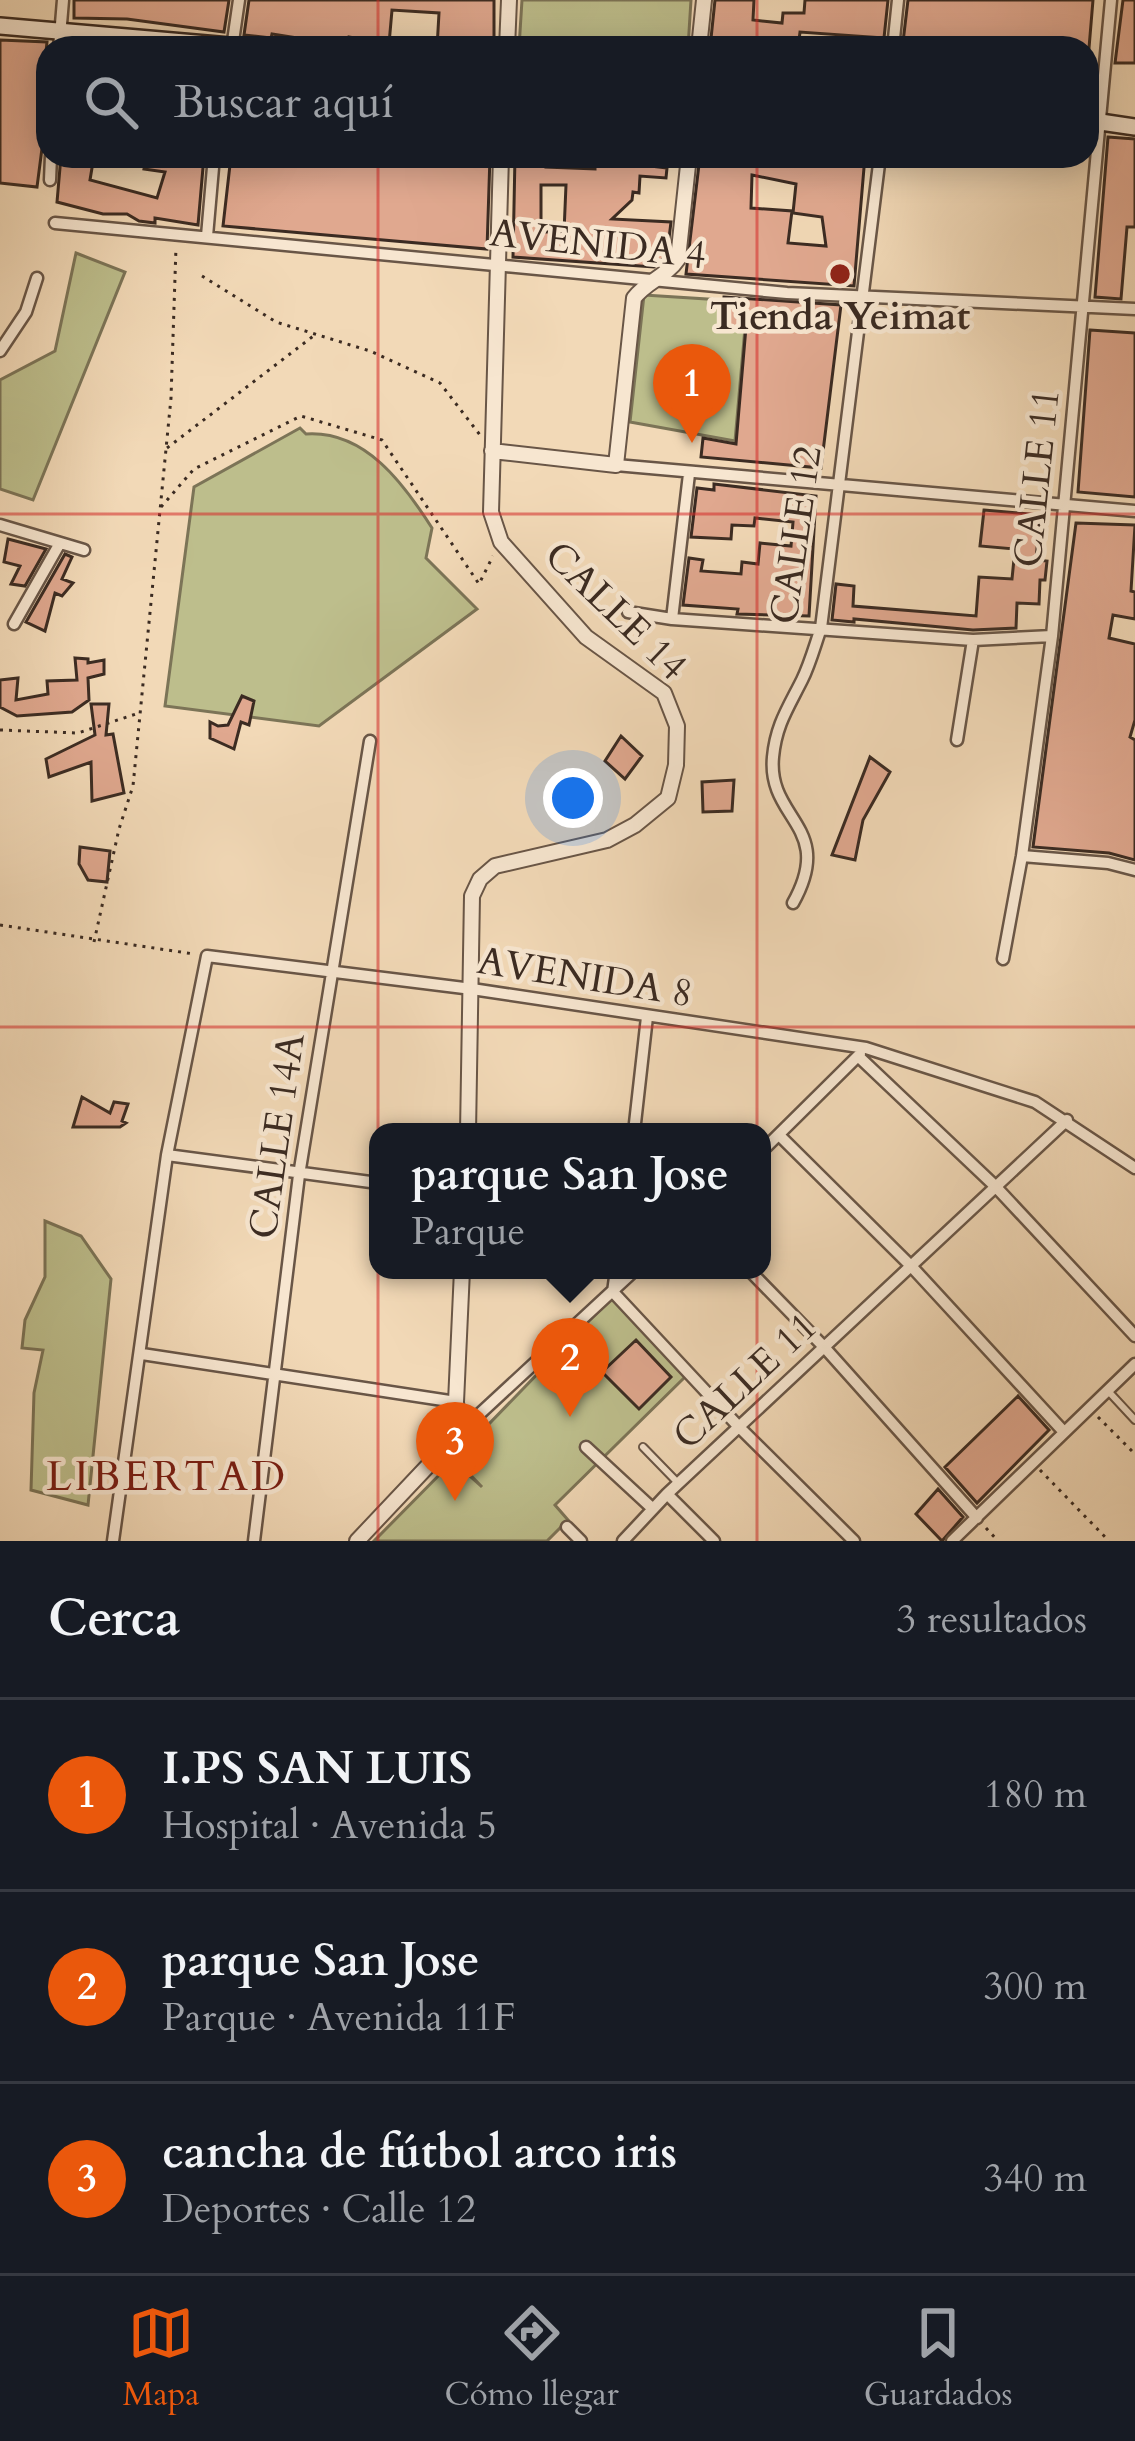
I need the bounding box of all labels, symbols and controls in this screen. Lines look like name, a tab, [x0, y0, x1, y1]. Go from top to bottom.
search box	[36, 36, 1099, 168]
icon: search	[78, 69, 144, 135]
text: Buscar aquí	[174, 72, 394, 133]
street label: AVENIDA 4	[487, 206, 709, 282]
marker: Tienda Yeimat	[827, 261, 853, 287]
place label: Tienda Yeimat	[710, 290, 970, 343]
pin: 1	[653, 344, 731, 443]
street label: CALLE 11	[1001, 386, 1073, 570]
street label: CALLE 12	[757, 443, 835, 627]
street label: CALLE 14	[533, 530, 699, 692]
your location	[543, 768, 603, 828]
street label: AVENIDA 8	[474, 934, 696, 1020]
street label: CALLE 14A	[236, 1030, 318, 1242]
popup	[369, 1123, 771, 1279]
text: parque San Jose	[411, 1144, 729, 1205]
text: Parque	[411, 1205, 525, 1258]
street label: CALLE 11	[661, 1300, 829, 1462]
pin: 2	[531, 1318, 609, 1417]
pin: 3	[416, 1402, 494, 1501]
district label: LIBERTAD	[46, 1448, 288, 1505]
text: Cerca	[48, 1584, 180, 1654]
text: 3 resultados	[896, 1593, 1087, 1646]
text: I.PS SAN LUIS	[162, 1738, 472, 1799]
text: 1	[77, 1768, 97, 1821]
text: 180 m	[984, 1768, 1087, 1821]
text: Hospital · Avenida 5	[162, 1799, 497, 1852]
text: parque San Jose	[162, 1930, 480, 1991]
text: 2	[77, 1960, 97, 2013]
text: 300 m	[984, 1960, 1087, 2013]
text: Parque · Avenida 11F	[162, 1991, 516, 2044]
text: cancha de fútbol arco iris	[162, 2122, 677, 2183]
text: 3	[77, 2152, 97, 2205]
text: 340 m	[984, 2152, 1087, 2205]
text: Deportes · Calle 12	[162, 2183, 476, 2236]
tab: Mapa	[122, 2300, 200, 2417]
tab: Cómo llegar	[445, 2300, 619, 2417]
tab: Guardados	[864, 2300, 1013, 2417]

